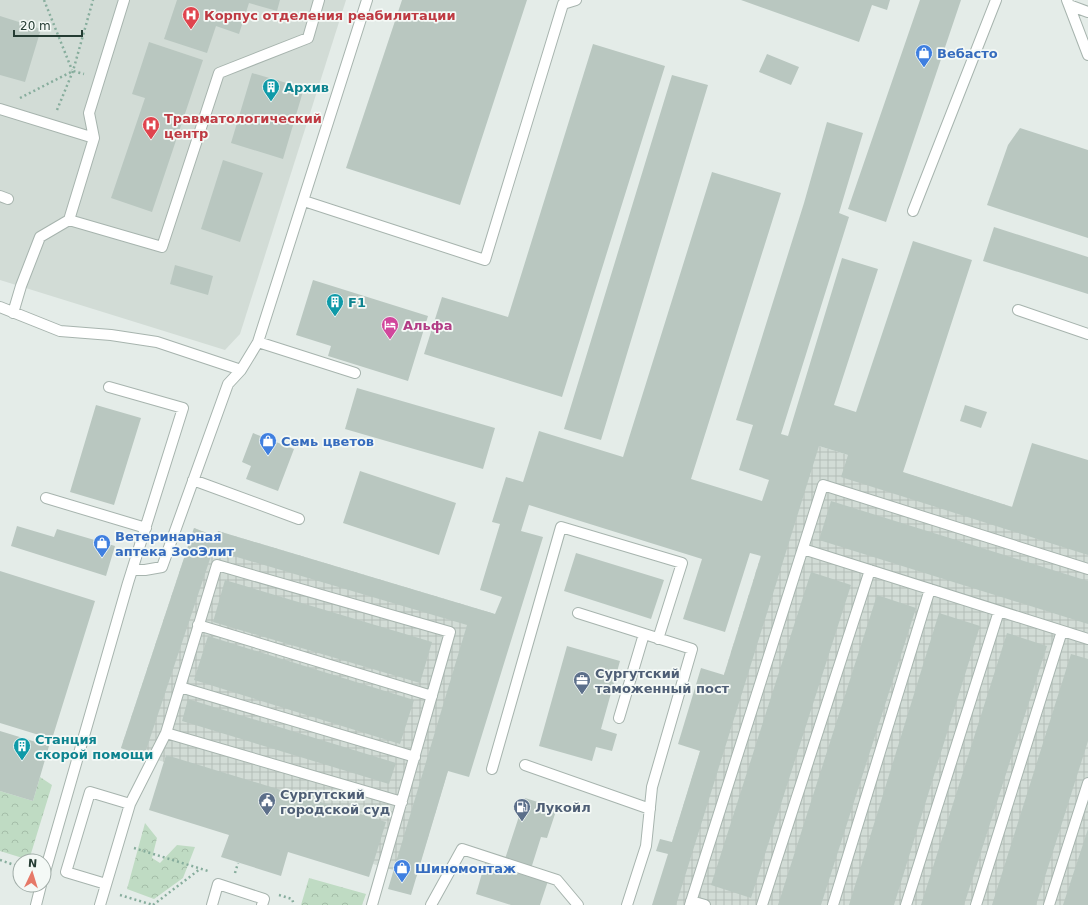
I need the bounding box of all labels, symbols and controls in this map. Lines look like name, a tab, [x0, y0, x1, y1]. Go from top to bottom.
hospital icon: Корпус отделения реабилитации	[181, 5, 201, 30]
place label: Корпус отделения реабилитации	[204, 8, 456, 23]
scale bar	[14, 12, 82, 38]
text: 20 m	[20, 19, 51, 33]
shop icon: Вебасто	[914, 43, 934, 68]
place label: Вебасто	[937, 46, 998, 61]
building icon: Архив	[261, 77, 281, 102]
place label: Архив	[284, 80, 329, 95]
place label: Травматологический центр	[164, 111, 322, 141]
hospital icon: Травматологический центр	[141, 115, 161, 140]
building icon: F1	[325, 292, 345, 317]
place label: F1	[348, 295, 366, 310]
hotel icon: Альфа	[380, 315, 400, 340]
place label: Альфа	[403, 318, 452, 333]
shop icon: Семь цветов	[258, 431, 278, 456]
place label: Семь цветов	[281, 434, 374, 449]
place label: Ветеринарная аптека ЗооЭлит	[115, 529, 234, 559]
shop icon: Ветеринарная аптека ЗооЭлит	[92, 533, 112, 558]
place label: Сургутский таможенный пост	[595, 666, 730, 696]
office icon: Сургутский таможенный пост	[572, 670, 592, 695]
place label: Станция скорой помощи	[35, 732, 153, 762]
building icon: Станция скорой помощи	[12, 736, 32, 761]
place label: Сургутский городской суд	[280, 787, 390, 817]
public building icon: Сургутский городской суд	[257, 791, 277, 816]
fuel station icon: Лукойл	[512, 797, 532, 822]
place label: Лукойл	[535, 800, 591, 815]
north arrow	[12, 853, 52, 893]
text: N	[28, 857, 38, 870]
shop icon: Шиномонтаж	[392, 858, 412, 883]
place label: Шиномонтаж	[415, 861, 516, 876]

